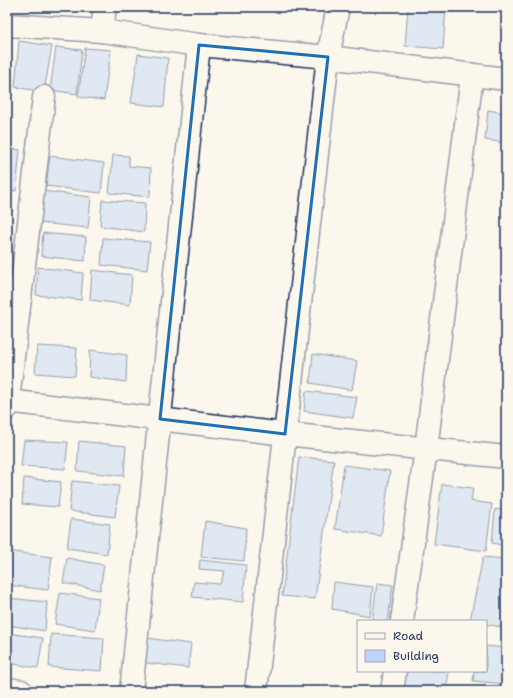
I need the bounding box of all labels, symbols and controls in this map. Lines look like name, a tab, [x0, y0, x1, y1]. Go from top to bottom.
legend	[357, 620, 487, 672]
text: Road	[393, 628, 424, 644]
text: Building	[393, 648, 439, 664]

